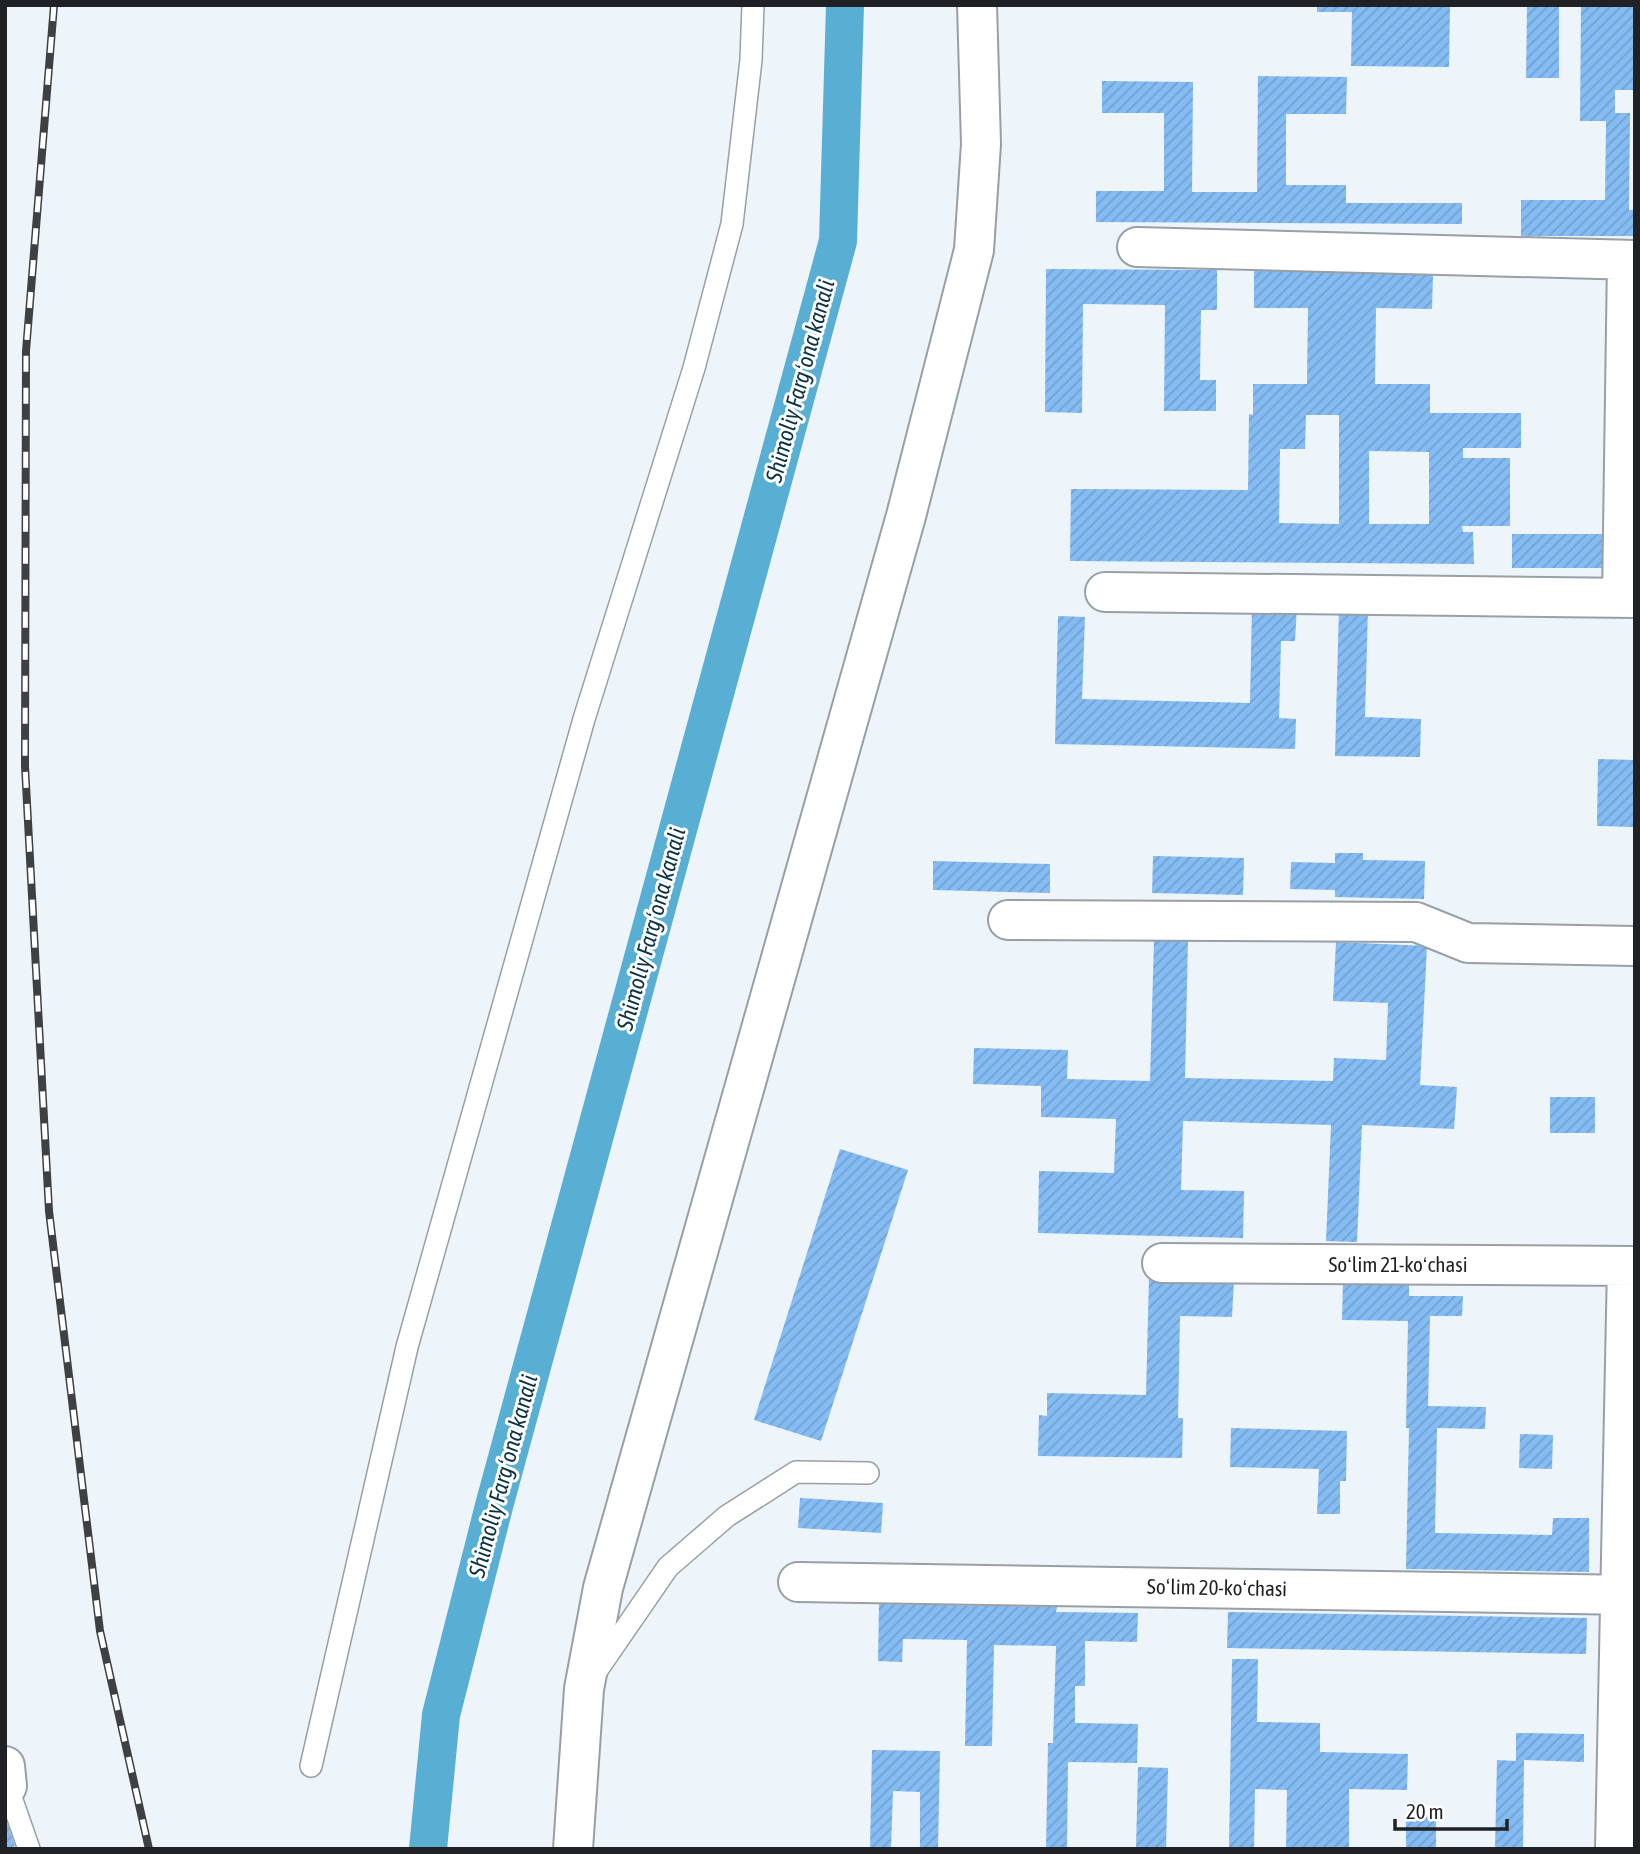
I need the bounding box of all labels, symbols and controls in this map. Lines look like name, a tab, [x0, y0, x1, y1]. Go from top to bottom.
water label: Shimoliy Fargʻona kanali	[760, 277, 840, 486]
water label: Shimoliy Fargʻona kanali	[611, 825, 691, 1034]
street label: Soʻlim 21-koʻchasi	[1328, 1252, 1468, 1276]
water label: Shimoliy Fargʻona kanali	[463, 1372, 543, 1581]
street label: Soʻlim 20-koʻchasi	[1147, 1574, 1287, 1600]
scale bar	[1395, 1787, 1507, 1831]
text: 20 m	[1406, 1799, 1444, 1823]

